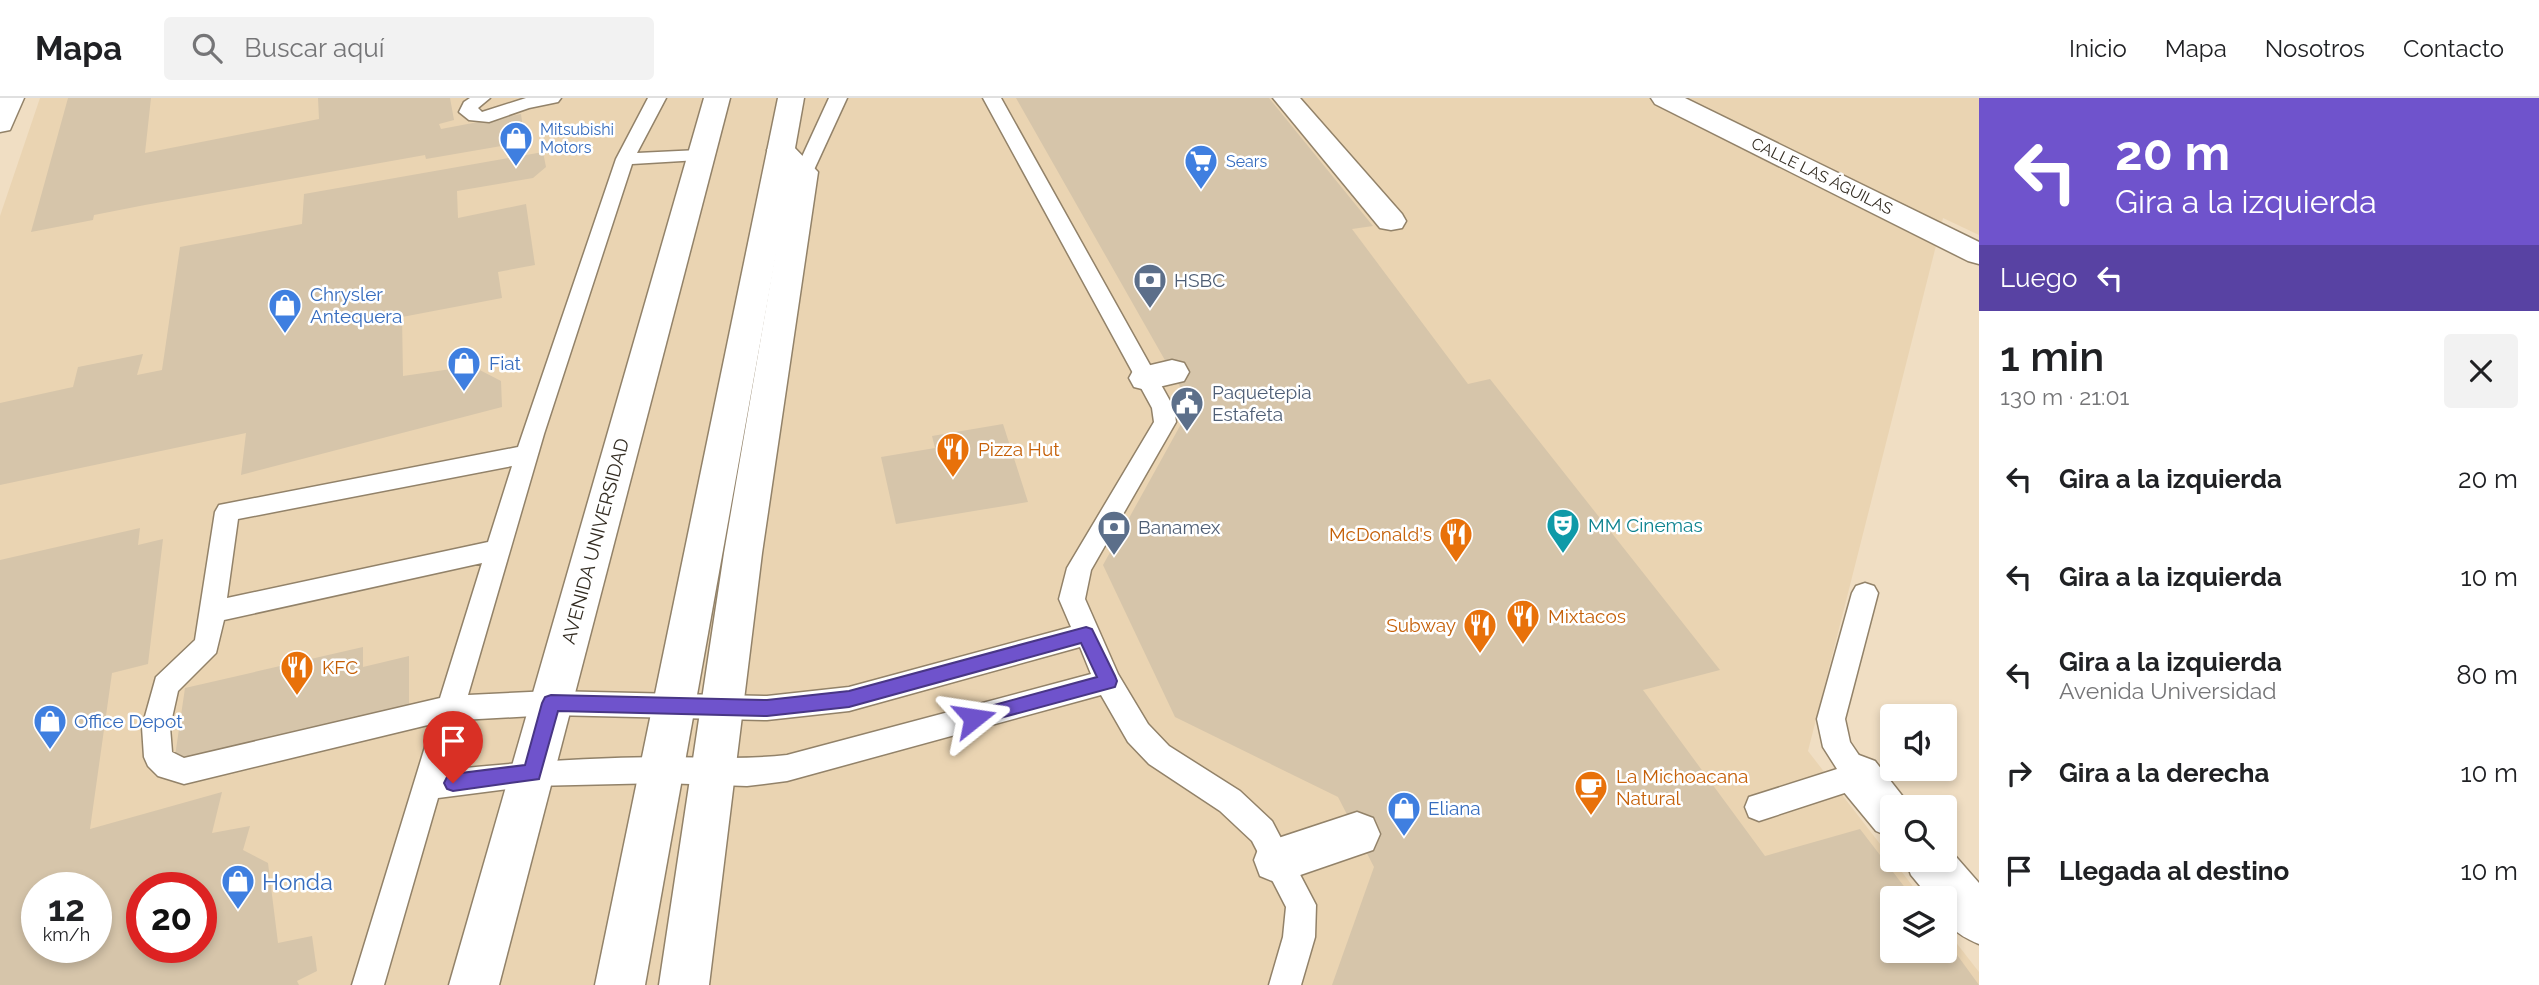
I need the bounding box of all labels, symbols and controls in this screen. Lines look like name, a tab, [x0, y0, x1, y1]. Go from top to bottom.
search box	[164, 17, 654, 80]
text: Mapa	[35, 29, 122, 68]
icon: search	[188, 29, 226, 67]
text: Buscar aquí	[244, 33, 384, 63]
text: Inicio	[2069, 34, 2127, 63]
text: Mapa	[2165, 34, 2227, 63]
text: Nosotros	[2265, 34, 2365, 63]
text: Contacto	[2403, 34, 2504, 63]
shop icon: Mitsubishi Motors	[497, 119, 535, 168]
place label: Mitsubishi Motors	[540, 120, 614, 157]
text: 20 m	[2115, 124, 2230, 181]
icon: left	[2000, 126, 2091, 217]
street label: CALLE LAS ÁGUILAS	[1748, 133, 1897, 219]
supermarket icon: Sears	[1182, 142, 1220, 191]
place label: Sears	[1226, 152, 1267, 171]
text: Gira a la izquierda	[2115, 183, 2377, 220]
icon: left	[2091, 259, 2129, 297]
bank icon: HSBC	[1131, 261, 1169, 310]
text: Luego	[2000, 263, 2077, 293]
place label: HSBC	[1174, 269, 1225, 291]
place label: Chrysler Antequera	[310, 283, 402, 327]
shop icon: Chrysler Antequera	[266, 286, 304, 335]
text: 1 min	[2000, 332, 2104, 381]
button: close	[2444, 334, 2518, 408]
shop icon: Fiat	[445, 344, 483, 393]
place label: Fiat	[489, 352, 522, 374]
place label: Paquetepia Estafeta	[1212, 381, 1312, 425]
text: 130 m · 21:01	[2000, 383, 2129, 410]
public building icon: Paquetepia Estafeta	[1168, 384, 1206, 433]
restaurant icon: Pizza Hut	[934, 430, 972, 479]
street label: AVENIDA UNIVERSIDAD	[557, 436, 633, 646]
place label: Pizza Hut	[978, 438, 1060, 460]
icon: left	[2000, 460, 2038, 498]
text: Gira a la izquierda	[2059, 464, 2282, 494]
text: 20 m	[2458, 464, 2518, 494]
theatre icon: MM Cinemas	[1544, 506, 1582, 555]
bank icon: Banamex	[1095, 508, 1133, 557]
place label: MM Cinemas	[1588, 514, 1703, 536]
restaurant icon: McDonald's	[1437, 515, 1475, 564]
place label: Banamex	[1138, 516, 1221, 538]
place label: McDonald's	[1329, 523, 1432, 545]
icon: left	[2000, 558, 2038, 596]
text: Gira a la izquierda	[2059, 562, 2282, 592]
text: 10 m	[2460, 562, 2518, 592]
restaurant icon: Mixtacos	[1504, 597, 1542, 646]
place label: Mixtacos	[1548, 605, 1626, 627]
restaurant icon: Subway	[1461, 606, 1499, 655]
place label: Subway	[1386, 614, 1456, 636]
text: Gira a la izquierda	[2059, 647, 2282, 677]
restaurant icon: KFC	[278, 648, 316, 697]
place label: KFC	[322, 656, 358, 678]
icon: left	[2000, 656, 2038, 694]
text: 80 m	[2456, 660, 2518, 690]
text: Avenida Universidad	[2059, 677, 2277, 704]
position arrow	[937, 681, 1011, 755]
shop icon: Office Depot	[31, 702, 69, 751]
map controls	[1880, 704, 1957, 963]
button: sound	[1880, 704, 1957, 781]
place label: Office Depot	[74, 710, 183, 732]
pin	[423, 711, 483, 783]
icon: arrive	[434, 722, 472, 760]
icon: right	[2000, 754, 2038, 792]
text: Gira a la derecha	[2059, 758, 2269, 788]
text: 10 m	[2460, 758, 2518, 788]
place label: La Michoacana Natural	[1616, 765, 1748, 809]
cafe icon: La Michoacana Natural	[1572, 768, 1610, 817]
shop icon: Eliana	[1385, 789, 1423, 838]
button: search	[1880, 795, 1957, 872]
place label: Eliana	[1428, 797, 1481, 819]
icon: arrive	[2000, 852, 2038, 890]
text: Llegada al destino	[2059, 856, 2289, 886]
text: 10 m	[2460, 856, 2518, 886]
shop icon: Honda	[219, 862, 257, 911]
place label: Honda	[262, 868, 333, 895]
speed limit sign: 20	[126, 872, 217, 963]
button: layers	[1880, 886, 1957, 963]
text: 12	[48, 888, 85, 929]
text: km/h	[43, 924, 90, 945]

